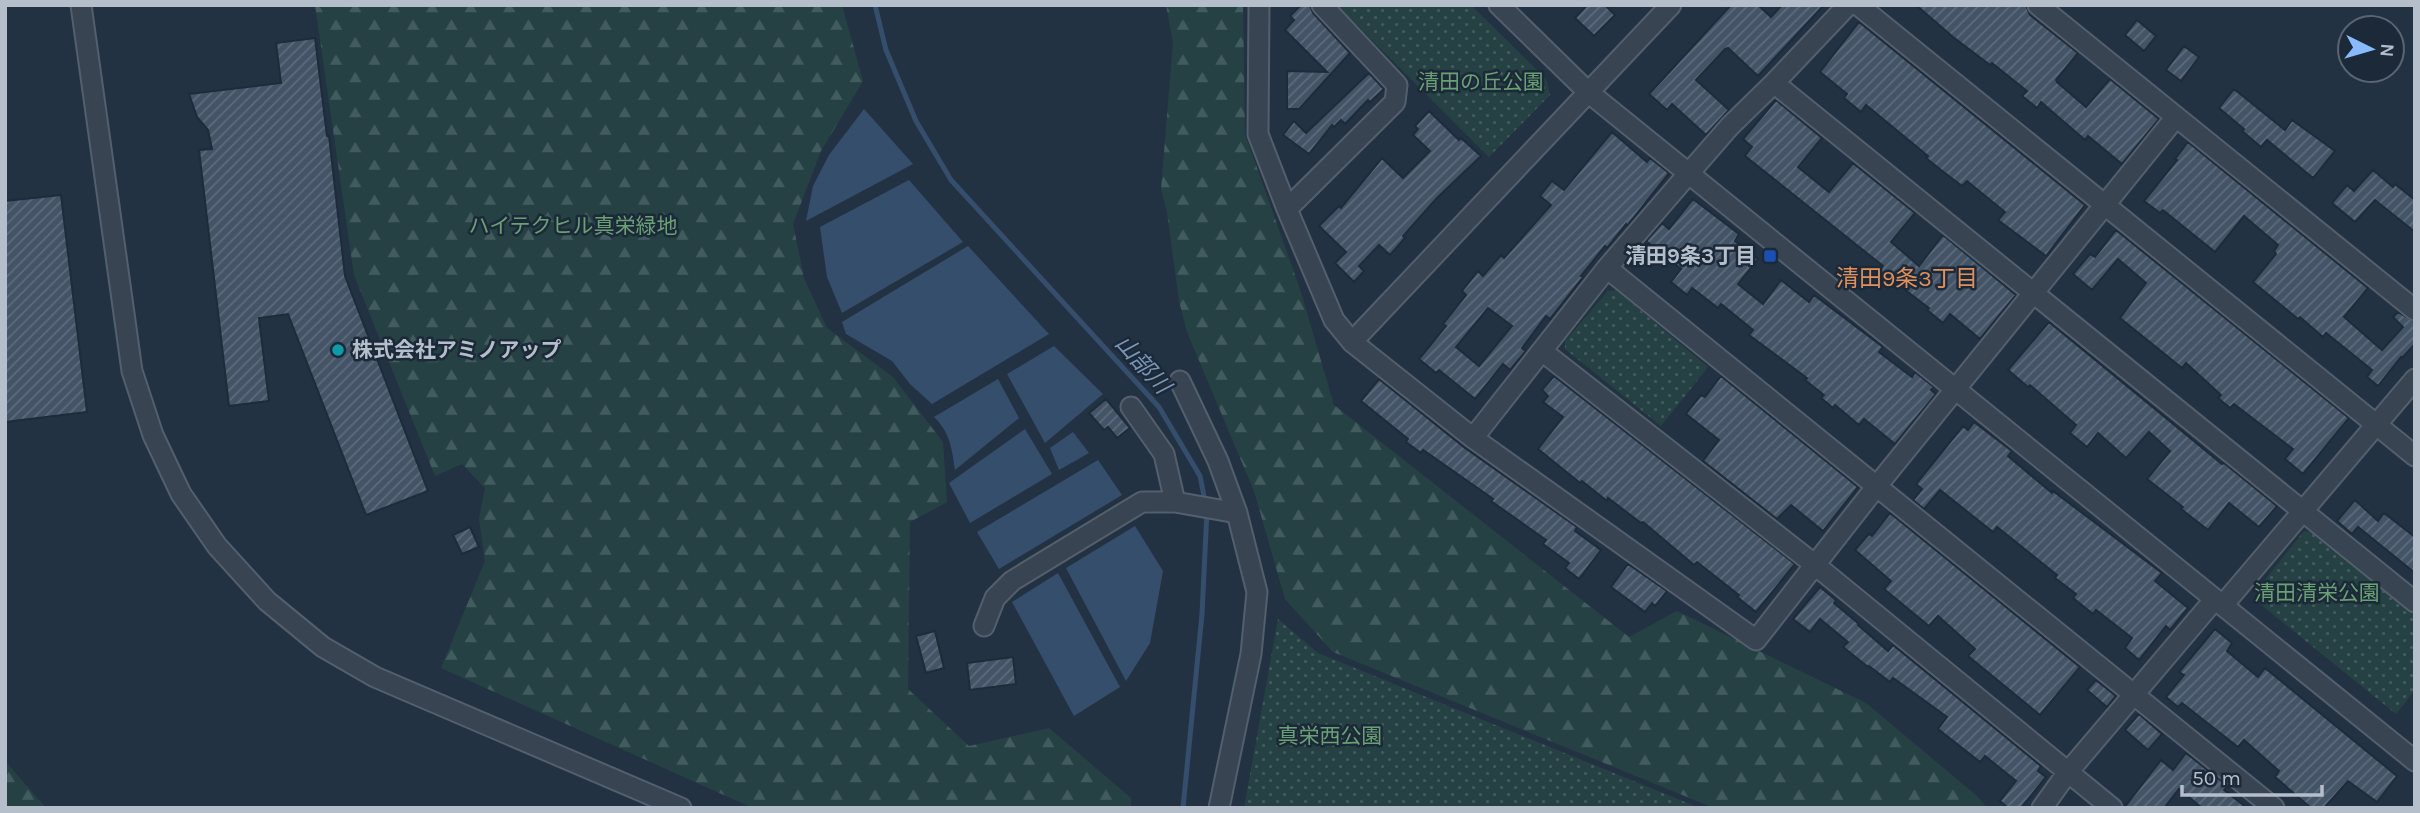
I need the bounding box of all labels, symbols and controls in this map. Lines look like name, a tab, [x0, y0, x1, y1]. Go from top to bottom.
north arrow	[2336, 14, 2406, 84]
text: N	[2375, 43, 2398, 58]
park label: 清田の丘公園	[1418, 70, 1544, 94]
park label: ハイテクヒル真栄緑地	[468, 214, 678, 238]
place label: 清田9条3丁目	[1625, 244, 1756, 268]
marker: 清田9条3丁目	[1762, 248, 1778, 264]
district label: 清田9条3丁目	[1836, 265, 1978, 292]
water label: 山部川	[1110, 330, 1178, 401]
place label: 株式会社アミノアップ	[352, 338, 562, 362]
marker: 株式会社アミノアップ	[330, 342, 346, 358]
park label: 清田清栄公園	[2254, 581, 2380, 605]
park label: 真栄西公園	[1278, 724, 1383, 748]
scale bar	[2182, 754, 2322, 798]
text: 50 m	[2192, 766, 2241, 790]

